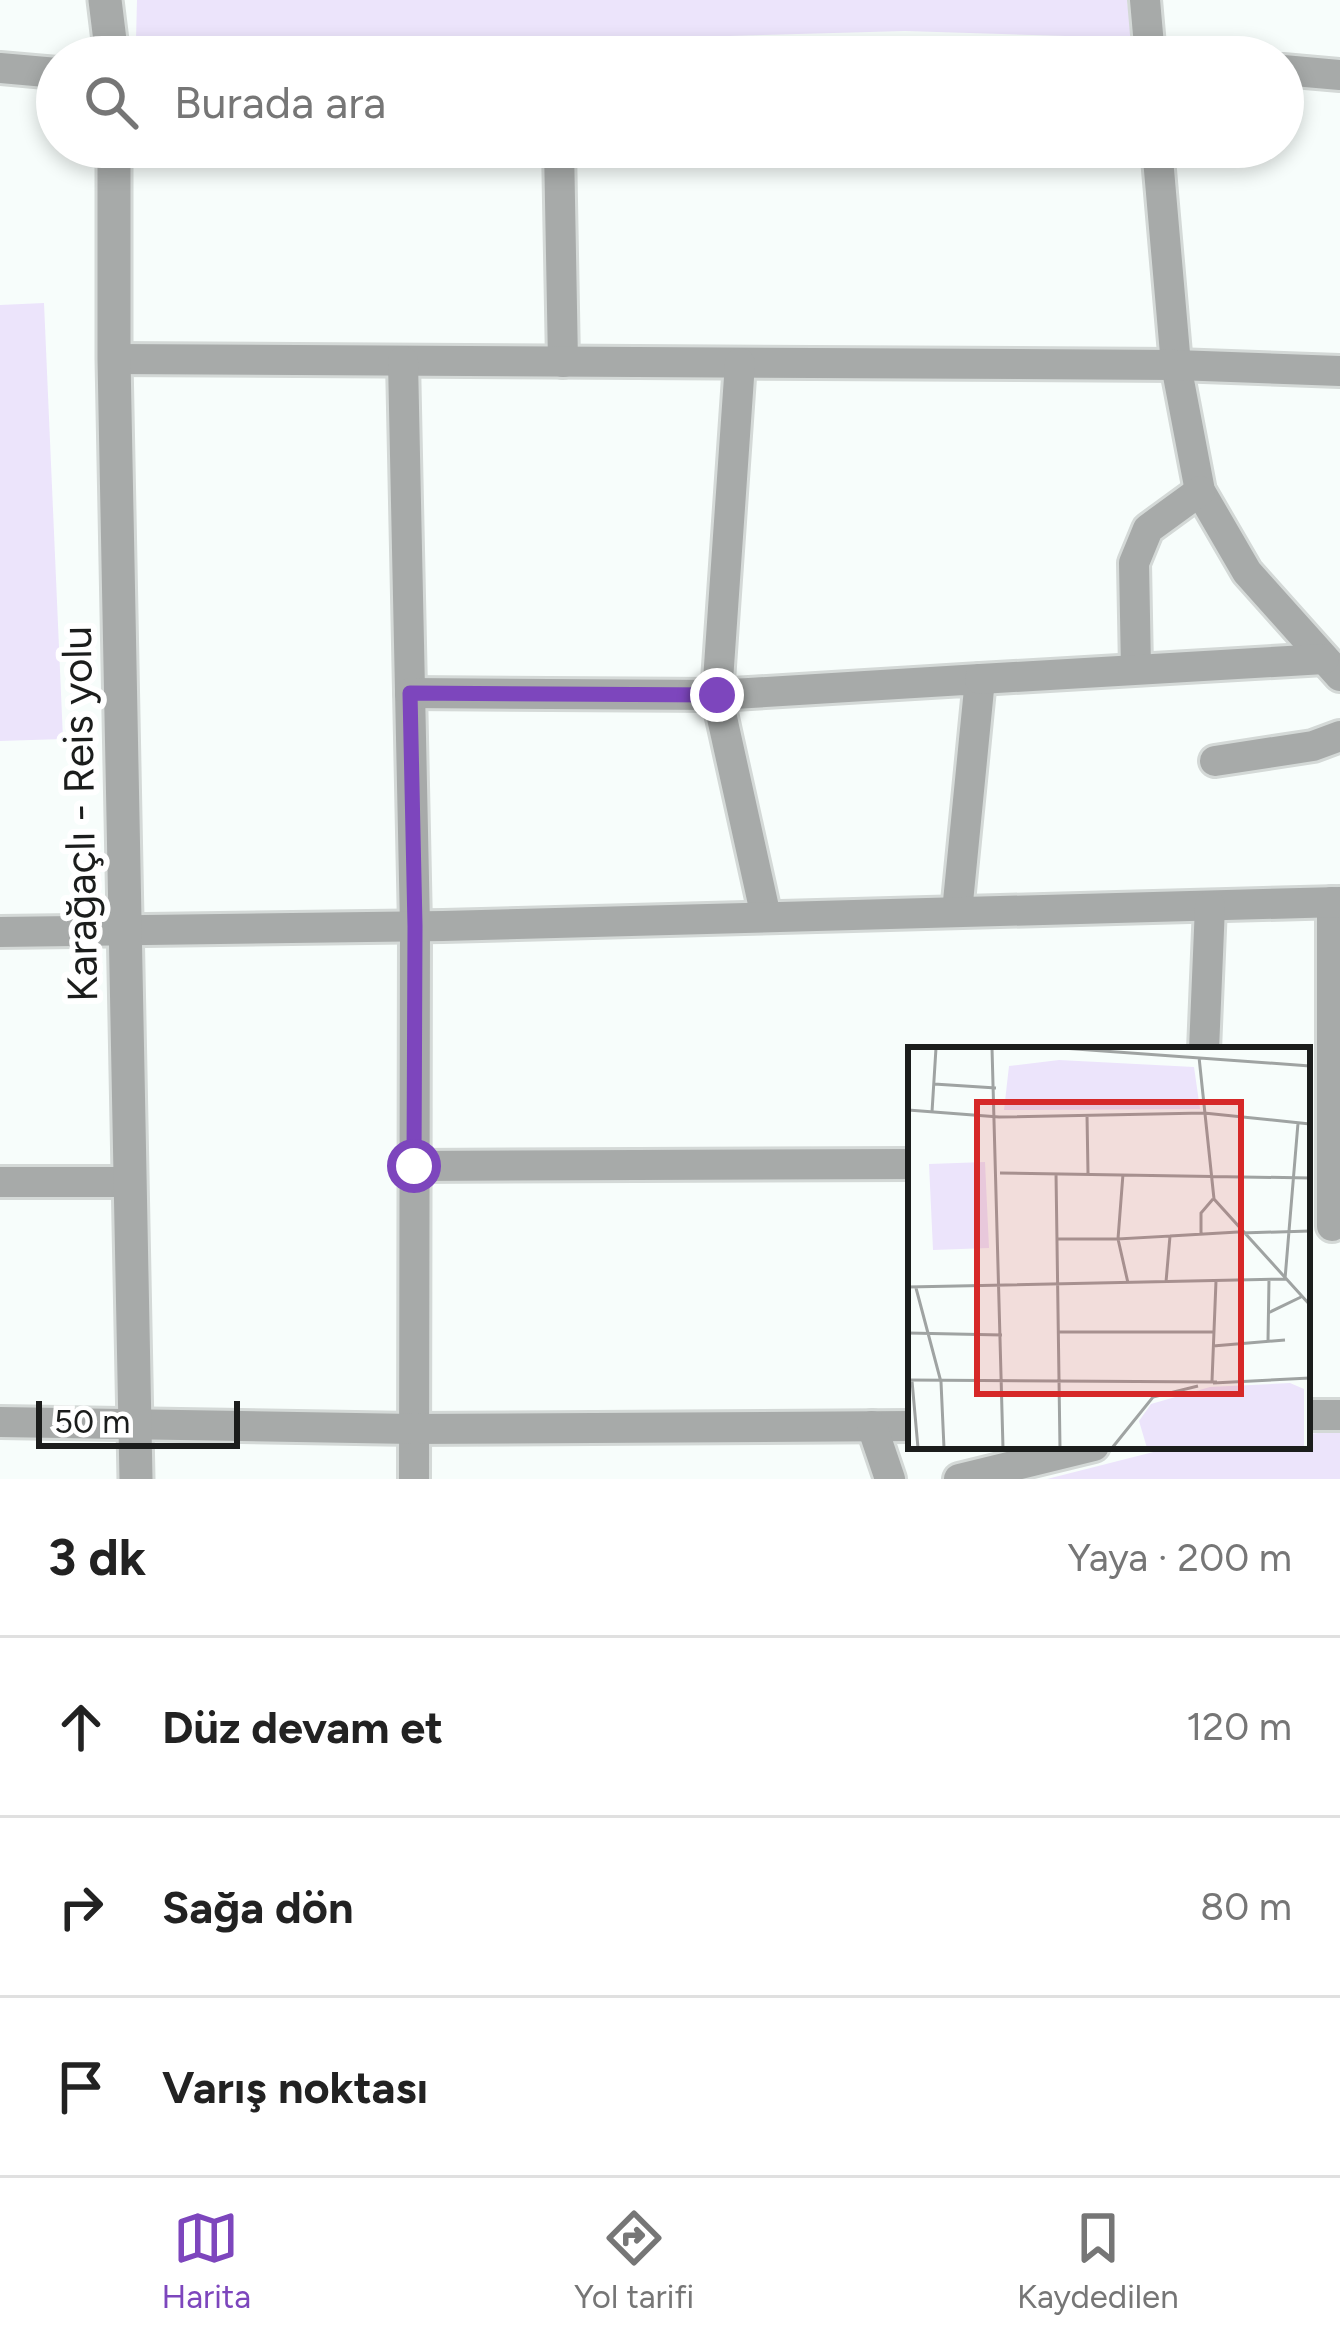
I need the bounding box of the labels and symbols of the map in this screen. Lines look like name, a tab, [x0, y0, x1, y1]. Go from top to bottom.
street label: Karağaçlı - Reis yolu	[51, 626, 108, 1002]
route end	[690, 668, 744, 722]
inset map	[908, 1047, 1310, 1449]
route start	[387, 1139, 441, 1193]
scale bar	[36, 1395, 240, 1448]

